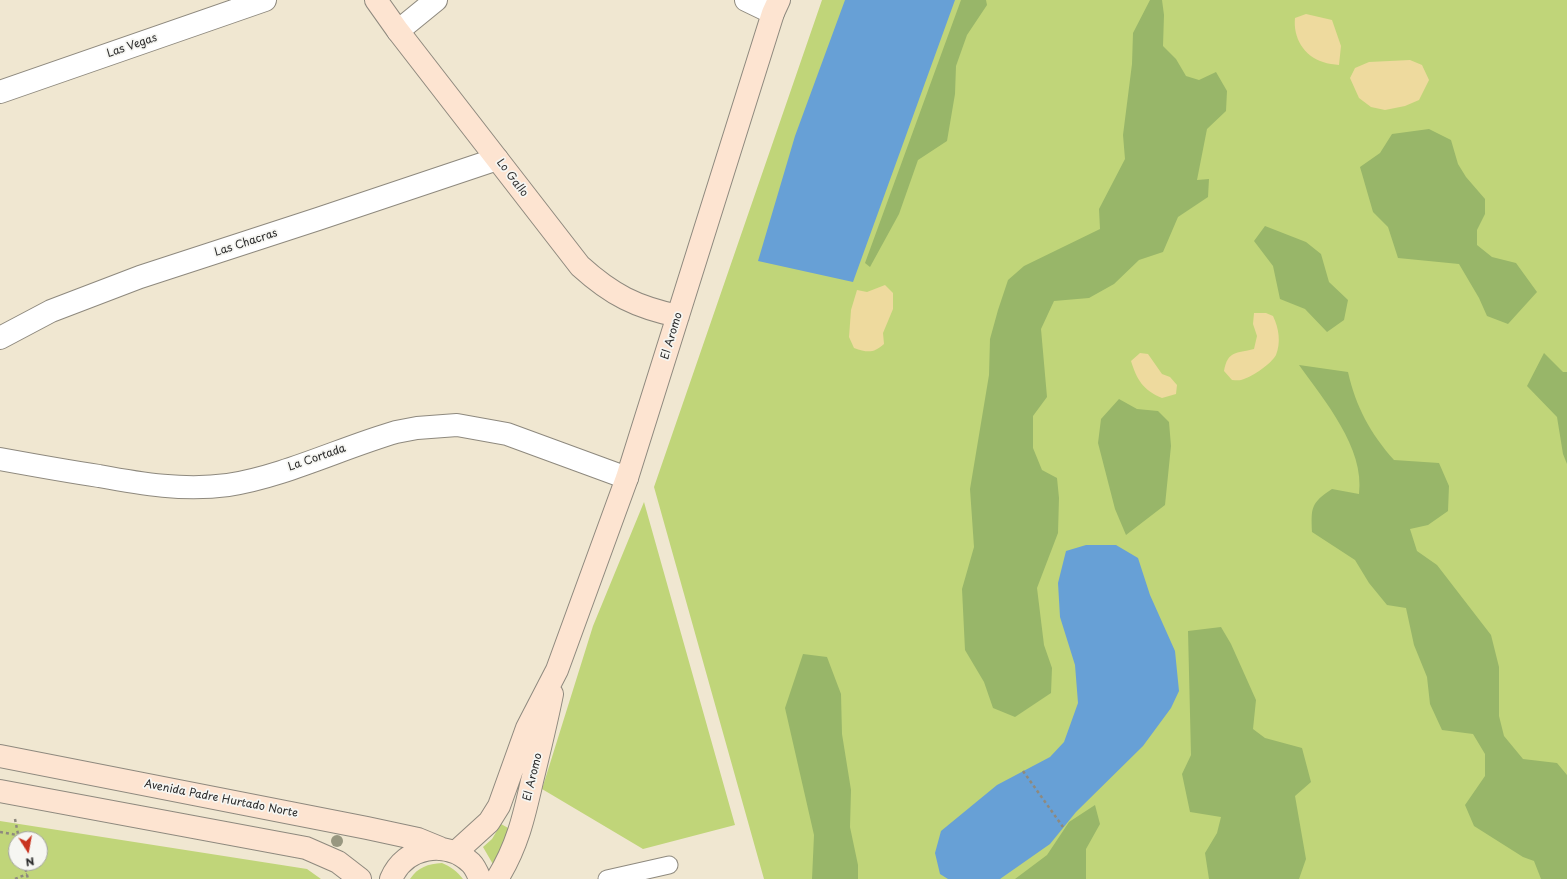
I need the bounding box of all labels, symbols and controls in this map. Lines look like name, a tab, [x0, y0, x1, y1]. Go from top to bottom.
street label: Las Vegas	[105, 31, 159, 61]
street label: Lo Gallo	[493, 156, 531, 200]
street label: Las Chacras	[213, 227, 279, 259]
street label: El Aromo	[659, 311, 685, 361]
street label: La Cortada	[286, 442, 348, 474]
street label: El Aromo	[521, 752, 545, 802]
street label: Avenida Padre Hurtado Norte	[143, 778, 299, 820]
north arrow	[8, 831, 48, 871]
text: N	[24, 853, 36, 871]

